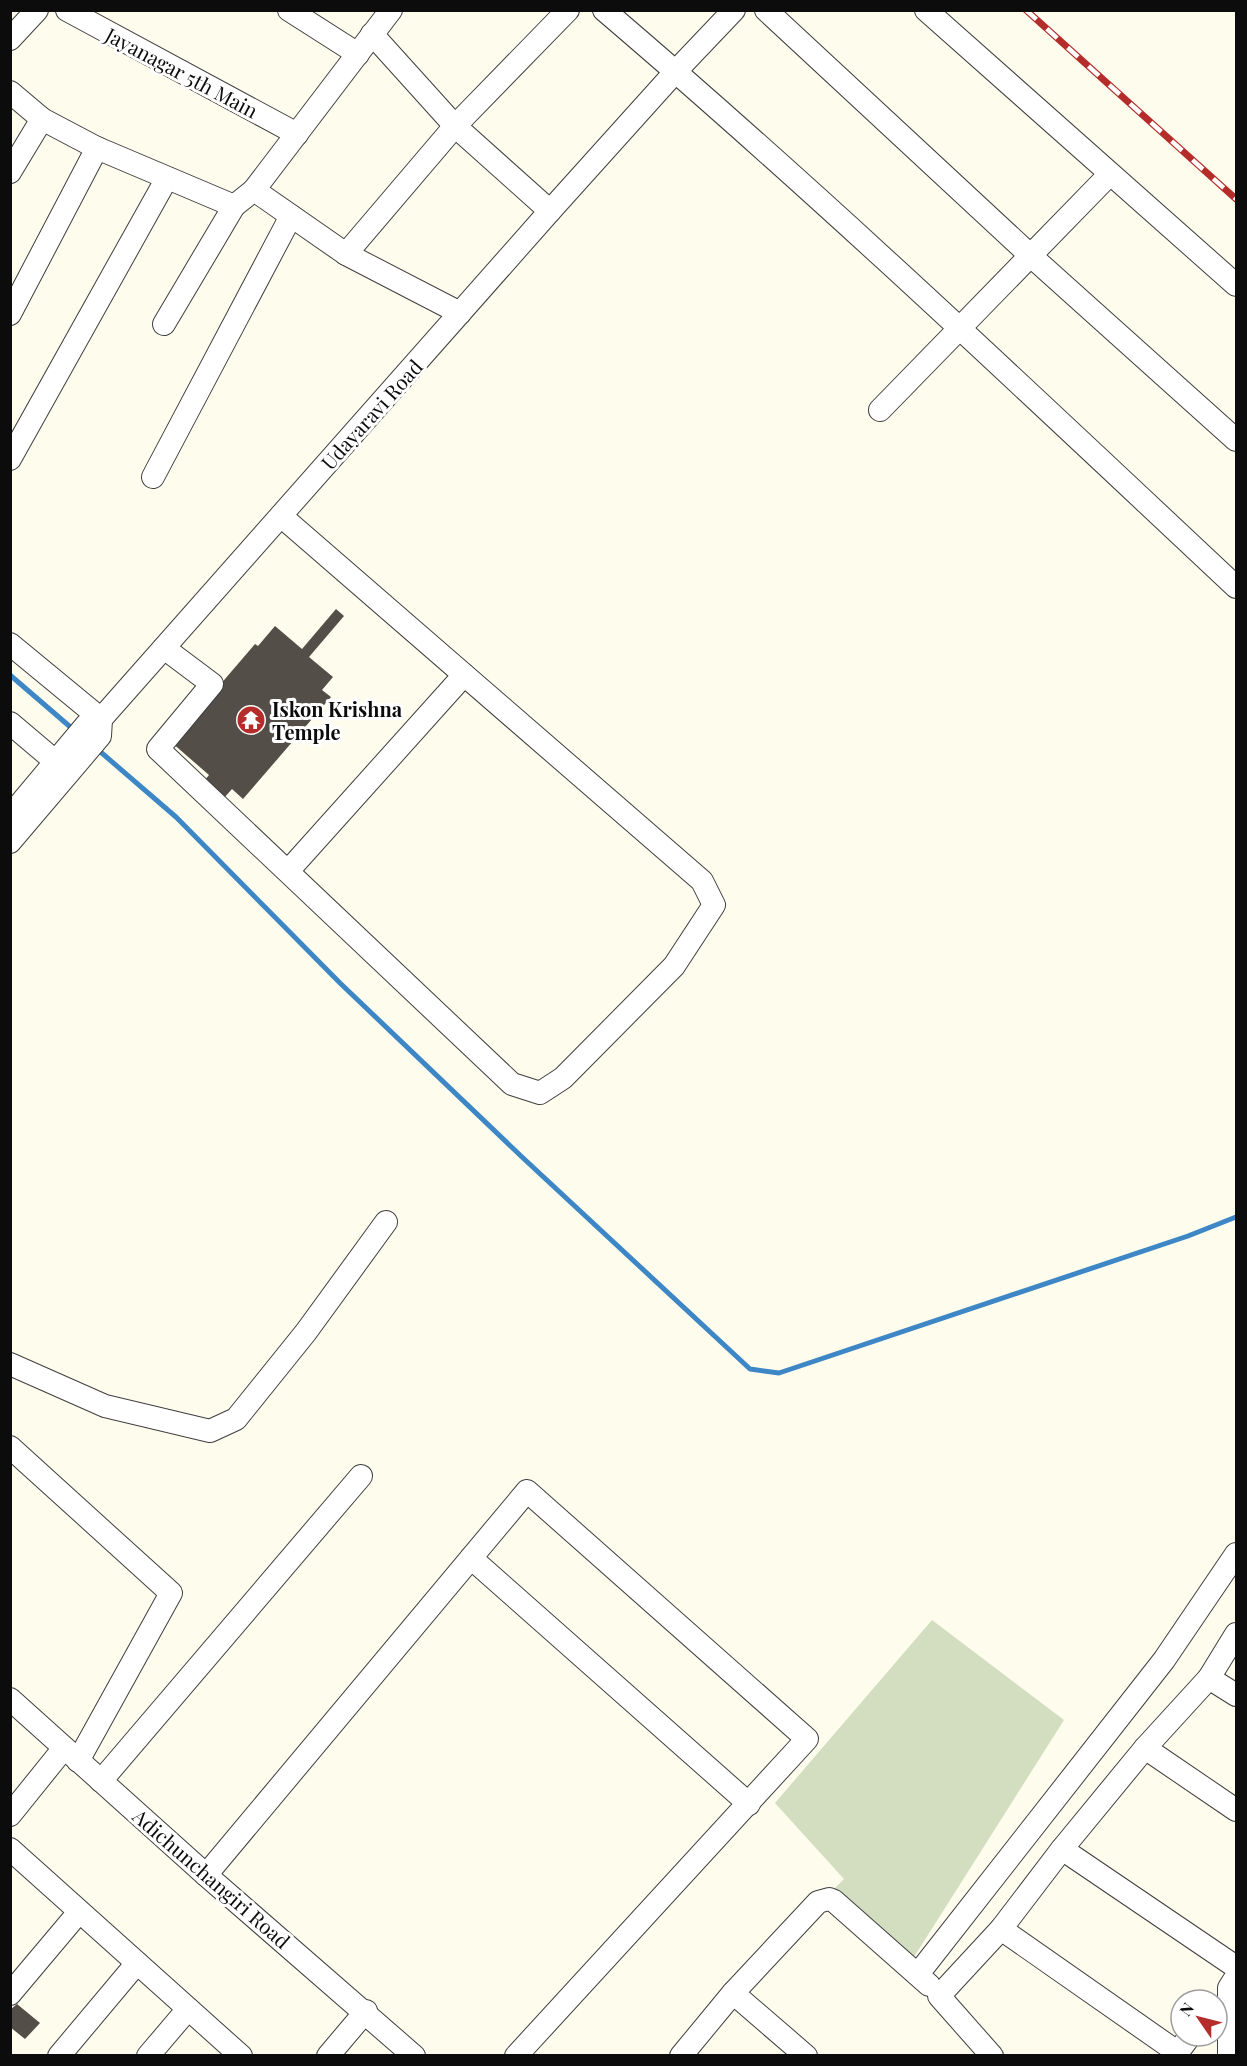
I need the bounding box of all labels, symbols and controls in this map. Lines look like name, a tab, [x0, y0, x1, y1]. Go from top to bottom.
street label: Jayanagar 5th Main	[100, 20, 263, 124]
street label: Udayaravi Road	[314, 353, 428, 475]
place label: Iskon Krishna Temple	[272, 695, 403, 745]
temple icon: Iskon Krishna Temple	[235, 704, 267, 736]
street label: Adichunchangiri Road	[127, 1802, 297, 1954]
north arrow	[1169, 1988, 1229, 2048]
text: N	[1174, 1998, 1198, 2020]

